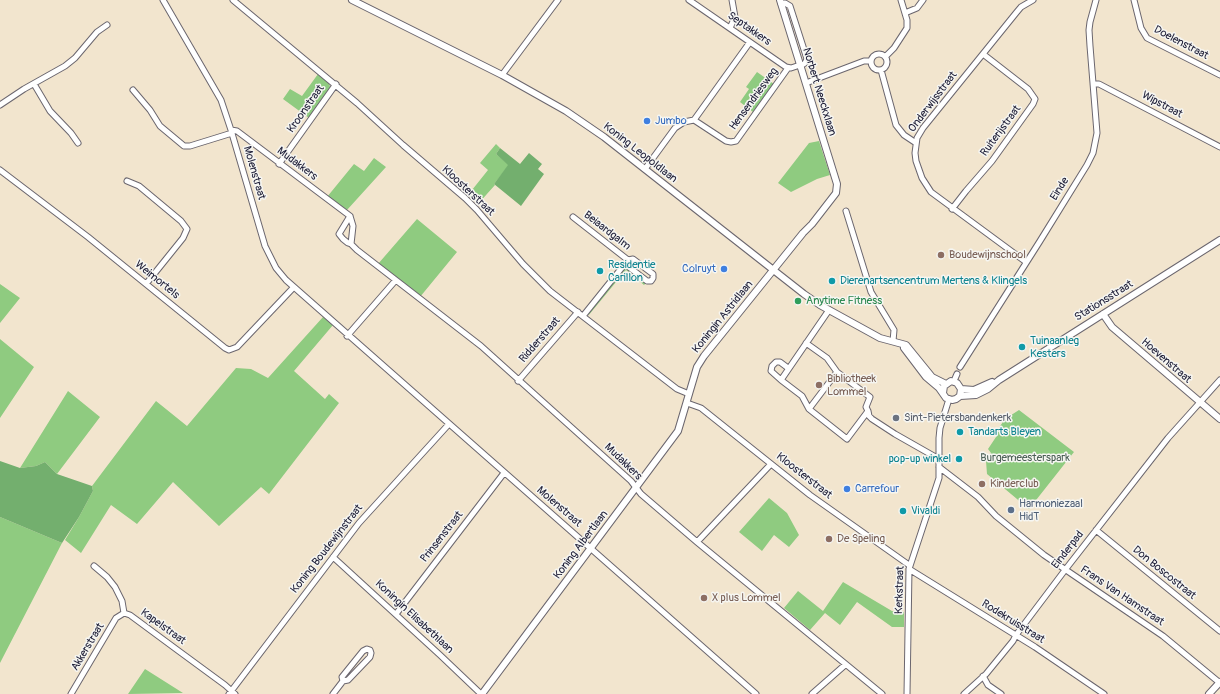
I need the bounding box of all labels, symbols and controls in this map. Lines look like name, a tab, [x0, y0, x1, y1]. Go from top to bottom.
street label: Septakkers	[725, 9, 773, 49]
street label: Doelenstraat	[1152, 23, 1210, 63]
street label: Norbert Neeckxlaan	[799, 46, 839, 138]
street label: Hensendriesweg	[727, 65, 781, 133]
street label: Onderwijsstraat	[906, 69, 960, 135]
street label: Kroonstraat	[285, 82, 327, 136]
street label: Wipstraat	[1139, 89, 1185, 121]
street label: Ruiterijstraat	[978, 103, 1024, 159]
place label: Jumbo	[655, 114, 687, 128]
marker: Jumbo	[642, 116, 652, 126]
street label: Koning Leopoldlaan	[600, 120, 680, 186]
street label: Mudakkers	[274, 144, 320, 184]
street label: Molenstraat	[240, 145, 268, 201]
street label: Kloosterstraat	[439, 163, 497, 219]
street label: Einde	[1048, 175, 1072, 203]
street label: Beiaardgalm	[581, 209, 633, 253]
place label: Boudewijnschool	[949, 248, 1026, 262]
marker: Boudewijnschool	[936, 250, 946, 260]
street label: Weimortels	[132, 258, 182, 302]
place label: Residentie Carillon	[608, 258, 655, 284]
place label: Colruyt	[682, 262, 716, 276]
marker: Colruyt	[719, 264, 729, 274]
marker: Residentie Carillon	[595, 266, 605, 276]
place label: Dierenartsencentrum Mertens & Klingels	[840, 274, 1027, 288]
marker: Dierenartsencentrum Mertens & Klingels	[827, 276, 837, 286]
street label: Koningin Astridlaan	[690, 278, 756, 356]
street label: Stationsstraat	[1072, 278, 1136, 324]
place label: Anytime Fitness	[806, 294, 882, 308]
marker: Anytime Fitness	[793, 296, 803, 306]
street label: Ridderstraat	[517, 314, 563, 366]
place label: Tuinaanleg Kesters	[1030, 334, 1079, 360]
street label: Hoevenstraat	[1138, 336, 1194, 386]
marker: Tuinaanleg Kesters	[1017, 342, 1027, 352]
place label: Bibliotheek Lommel	[827, 372, 876, 398]
marker: Bibliotheek Lommel	[814, 380, 824, 390]
place label: Sint-Pietersbandenkerk	[904, 411, 1011, 425]
marker: Sint-Pietersbandenkerk	[891, 413, 901, 423]
place label: Tandarts Bleyen	[968, 425, 1041, 439]
marker: Tandarts Bleyen	[955, 427, 965, 437]
street label: Mudakkers	[601, 441, 645, 483]
street label: Kloosterstraat	[773, 450, 835, 502]
park label: Burgemeesterspark	[980, 451, 1070, 465]
place label: pop-up winkel	[889, 452, 951, 466]
marker: pop-up winkel	[954, 454, 964, 464]
place label: Kinderclub	[990, 477, 1039, 491]
marker: Kinderclub	[977, 479, 987, 489]
place label: Carrefour	[855, 482, 899, 496]
street label: Molenstraat	[534, 484, 584, 530]
marker: Carrefour	[842, 484, 852, 494]
place label: Harmoniezaal HidT	[1019, 497, 1083, 523]
street label: Koning Boudewijnstraat	[288, 502, 366, 596]
place label: Vivaldi	[911, 504, 940, 518]
marker: Harmoniezaal HidT	[1006, 505, 1016, 515]
marker: Vivaldi	[898, 506, 908, 516]
street label: Koning Albertlaan	[551, 508, 611, 582]
street label: Prinsenstraat	[418, 509, 466, 565]
street label: Einderpad	[1049, 528, 1087, 572]
place label: De Speling	[837, 532, 885, 546]
marker: De Speling	[824, 534, 834, 544]
street label: Don Boscostraat	[1130, 543, 1198, 603]
street label: Frans Van Hamstraat	[1078, 563, 1166, 629]
street label: Kerkstraat	[893, 566, 907, 614]
street label: Koningin Elisabethlaan	[372, 577, 456, 657]
place label: X plus Lommel	[712, 591, 781, 605]
marker: X plus Lommel	[699, 593, 709, 603]
street label: Rodekruisstraat	[979, 597, 1047, 647]
street label: Kapelstraat	[138, 606, 188, 648]
street label: Akkerstraat	[69, 621, 107, 673]

